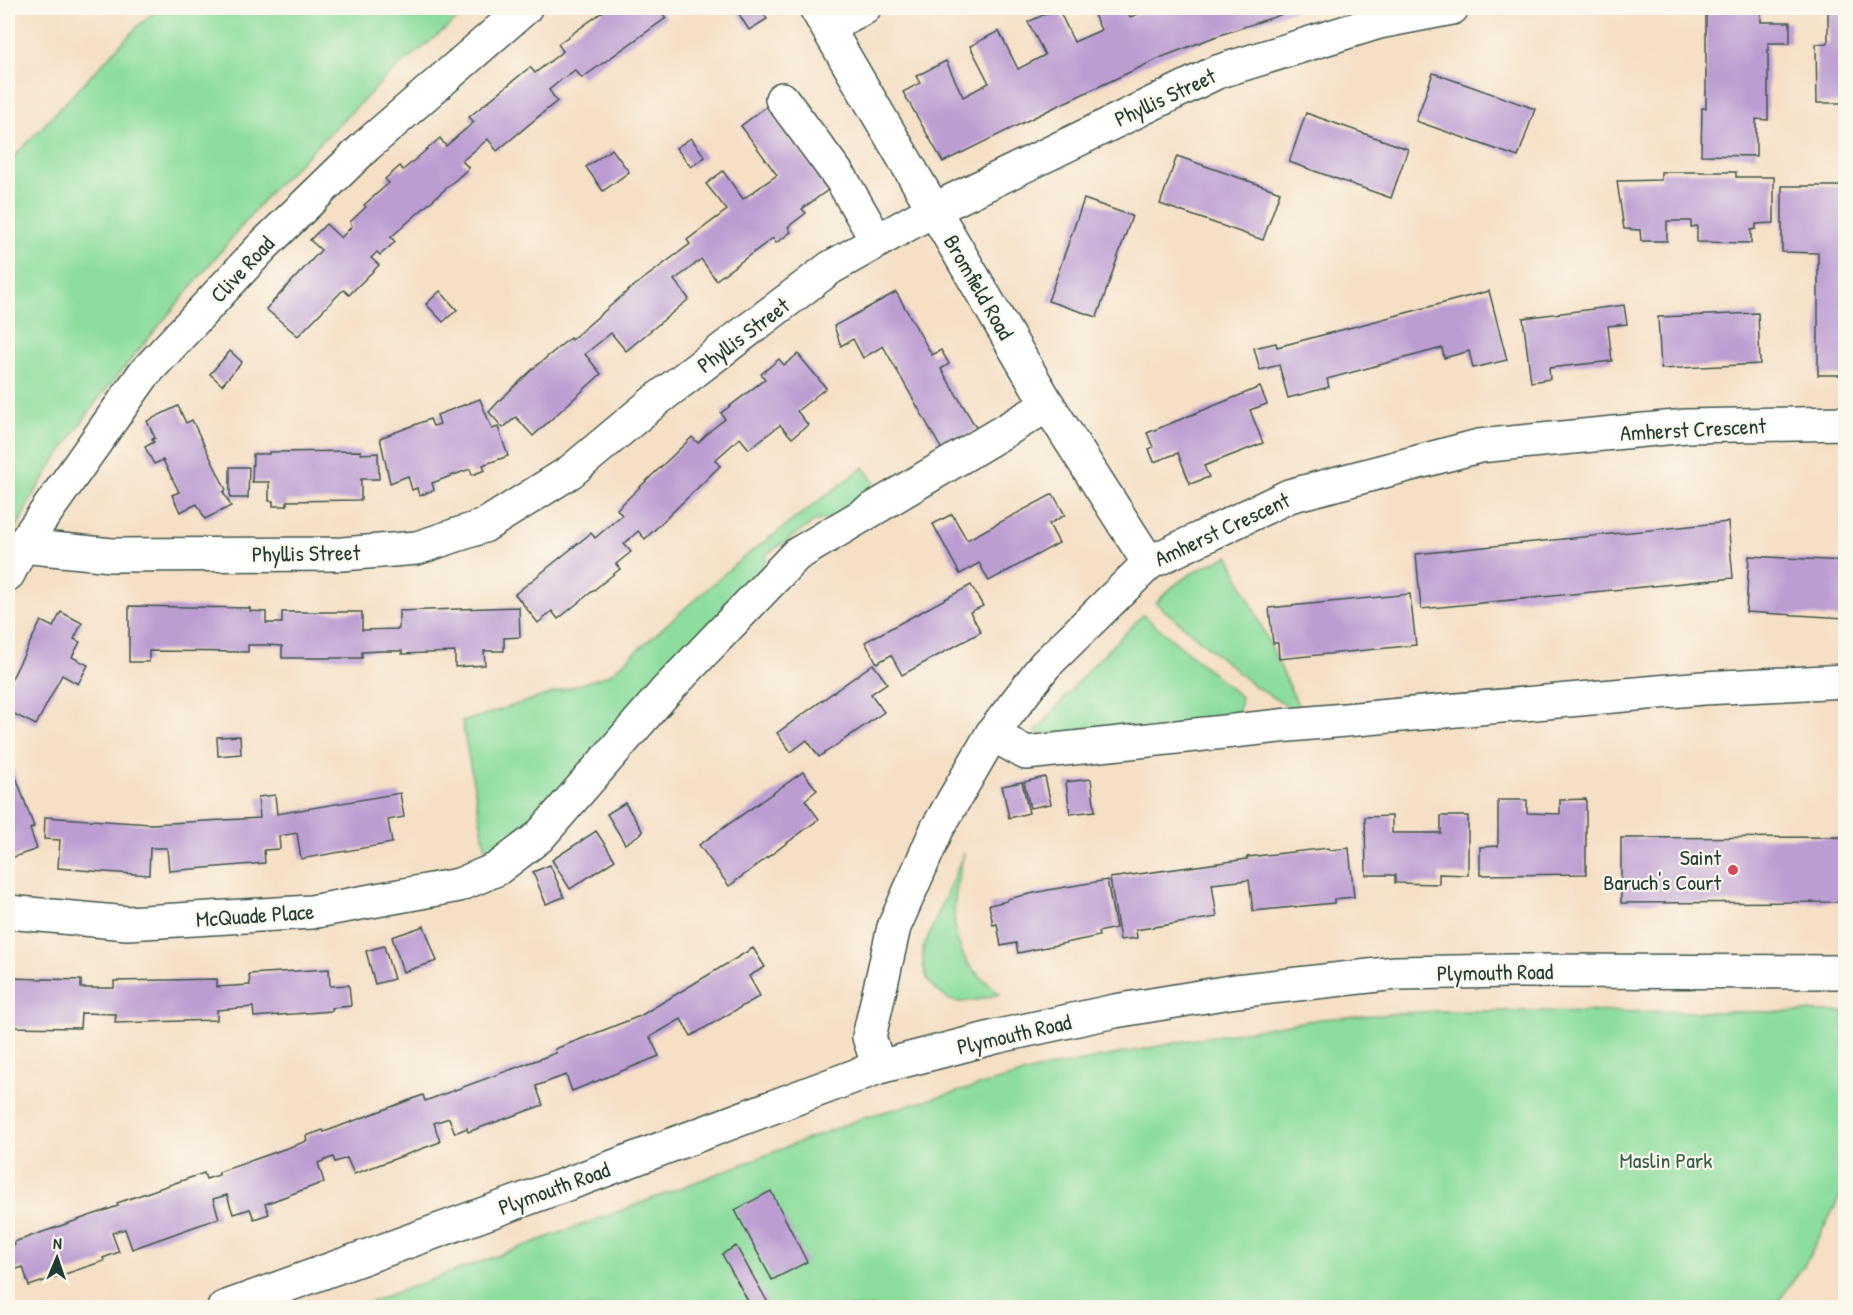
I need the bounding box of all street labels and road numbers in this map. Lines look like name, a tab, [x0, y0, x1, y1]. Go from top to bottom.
street label: Phyllis Street	[1110, 60, 1221, 133]
street label: Clive Road	[203, 229, 281, 309]
street label: Bromfield Road	[937, 229, 1021, 345]
street label: Phyllis Street	[691, 290, 796, 380]
street label: Amherst Crescent	[1619, 410, 1767, 448]
street label: Amherst Crescent	[1150, 484, 1295, 573]
street label: Phyllis Street	[252, 537, 361, 569]
street label: McQuade Place	[195, 896, 315, 934]
street label: Plymouth Road	[1437, 956, 1554, 988]
street label: Plymouth Road	[954, 1006, 1074, 1062]
street label: Plymouth Road	[494, 1154, 614, 1222]

